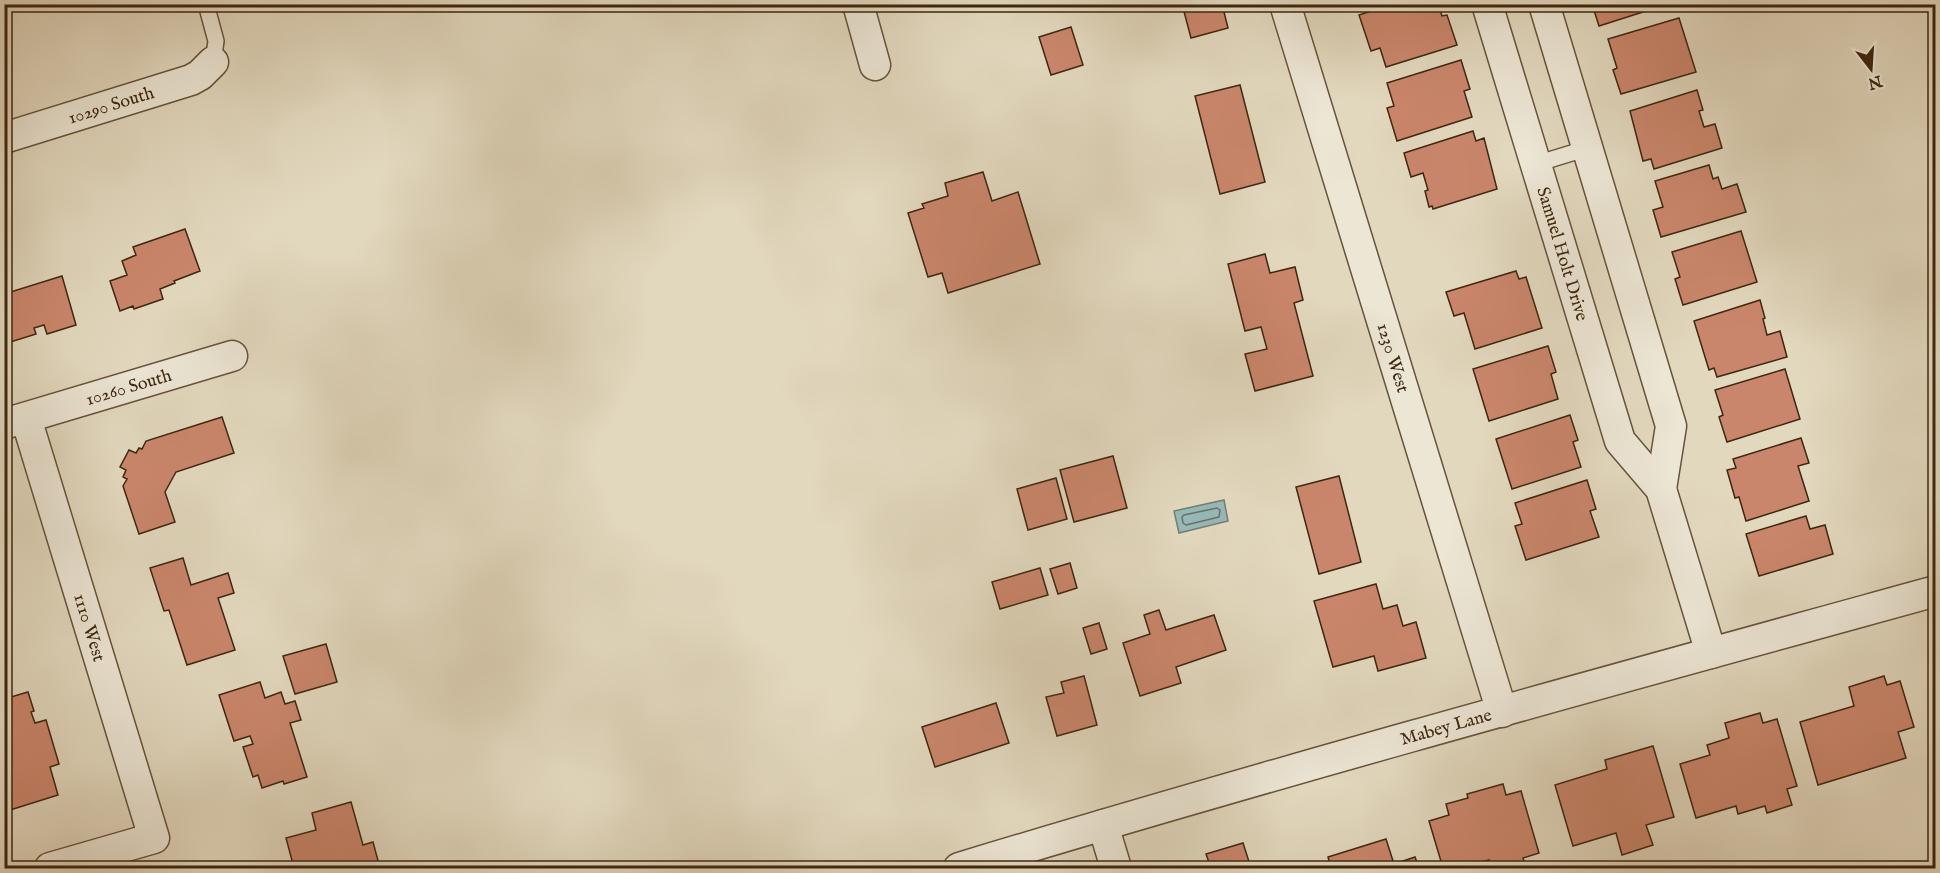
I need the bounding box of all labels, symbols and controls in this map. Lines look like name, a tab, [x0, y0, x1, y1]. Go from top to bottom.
north arrow	[1841, 39, 1901, 99]
text: N	[1865, 70, 1885, 93]
street label: 10290 South	[66, 82, 158, 130]
street label: Samuel Holt Drive	[1530, 184, 1593, 324]
street label: 1230 West	[1370, 321, 1413, 396]
street label: 10260 South	[83, 365, 175, 412]
street label: 1110 West	[67, 591, 110, 665]
street label: Mabey Lane	[1398, 704, 1495, 752]

